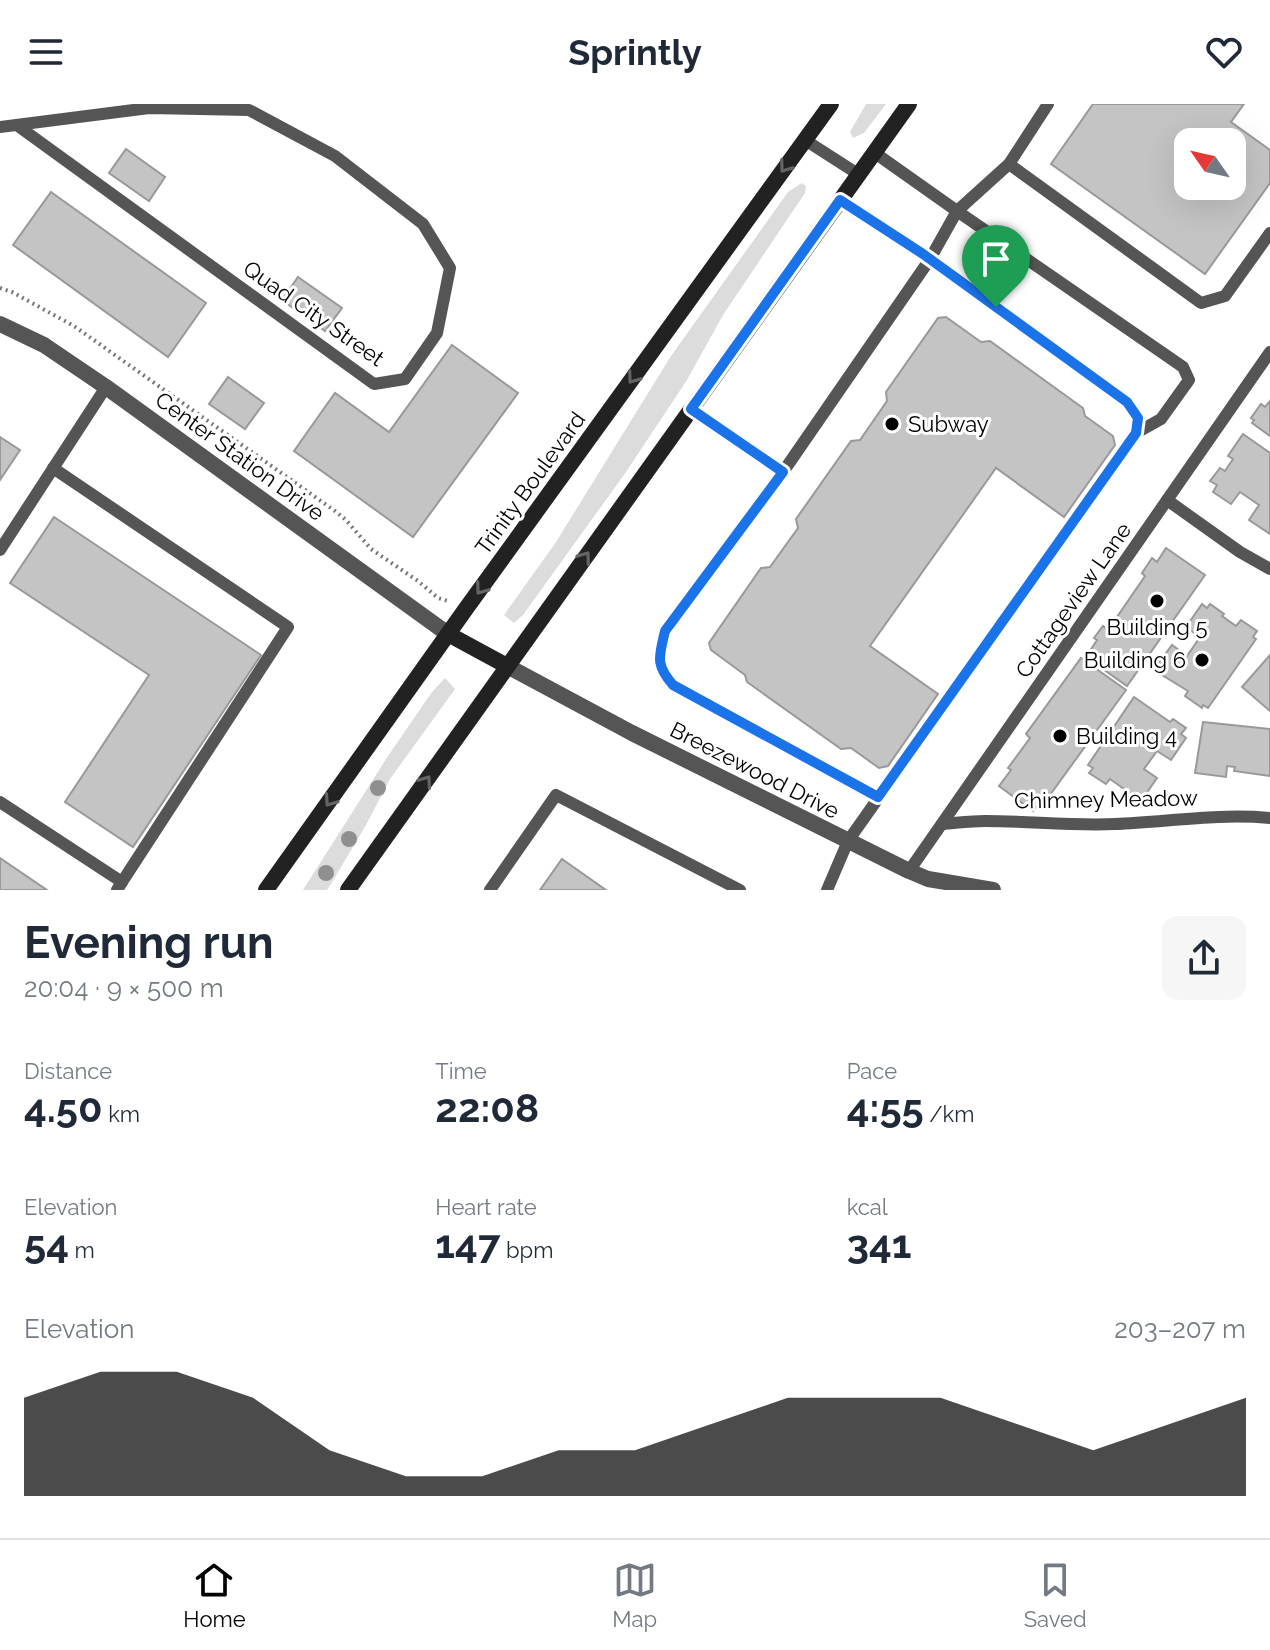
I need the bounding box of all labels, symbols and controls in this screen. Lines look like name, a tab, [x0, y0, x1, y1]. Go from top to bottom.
icon: menu	[24, 30, 68, 74]
icon: heart	[1202, 30, 1246, 74]
text: Sprintly	[568, 31, 702, 73]
north arrow	[1174, 128, 1246, 200]
map controls	[1174, 128, 1246, 200]
one-way arrow	[780, 158, 795, 173]
pin	[962, 225, 1030, 307]
icon: arrive	[974, 237, 1018, 281]
street label: Quad City Street	[239, 255, 390, 372]
one-way arrow	[628, 369, 643, 384]
street label: Center Station Drive	[151, 386, 330, 526]
street label: Trinity Boulevard	[470, 407, 590, 559]
place label: Subway	[908, 411, 989, 437]
marker: Subway	[883, 415, 901, 433]
street label: Cottageview Lane	[1010, 517, 1136, 683]
one-way arrow	[575, 551, 590, 565]
one-way arrow	[476, 580, 490, 594]
marker: Building 5	[1148, 592, 1166, 610]
place label: Building 5	[1106, 614, 1208, 640]
place label: Building 6	[1084, 647, 1186, 673]
marker: Building 6	[1193, 651, 1211, 669]
street label: Breezewood Drive	[666, 716, 844, 824]
place label: Building 4	[1076, 723, 1177, 749]
marker: Building 4	[1051, 727, 1069, 745]
one-way arrow	[416, 775, 430, 789]
street label: Chimney Meadow	[1014, 784, 1198, 814]
one-way arrow	[325, 792, 340, 806]
button: share	[1162, 916, 1246, 1000]
text: Evening run	[24, 917, 273, 968]
text: 20:04 · 9 × 500 m	[24, 973, 224, 1003]
text: Distance	[24, 1058, 112, 1084]
text: Time	[435, 1058, 487, 1084]
text: Pace	[847, 1058, 897, 1084]
text: 4.50	[24, 1084, 103, 1131]
text: 22:08	[435, 1084, 539, 1131]
text: 4:55	[847, 1084, 924, 1131]
text: km	[103, 1101, 140, 1127]
text: /km	[924, 1101, 974, 1127]
text: Elevation	[24, 1194, 117, 1220]
text: Heart rate	[435, 1194, 537, 1220]
text: kcal	[847, 1194, 888, 1220]
text: 54	[24, 1220, 69, 1267]
text: 147	[435, 1220, 500, 1267]
text: 341	[847, 1220, 912, 1267]
text: m	[69, 1237, 95, 1263]
text: bpm	[500, 1237, 553, 1263]
text: Elevation	[24, 1314, 134, 1344]
text: 203–207 m	[1114, 1314, 1246, 1344]
tab: Home	[183, 1558, 246, 1632]
tab: Map	[612, 1558, 657, 1632]
tab: Saved	[1024, 1558, 1087, 1632]

